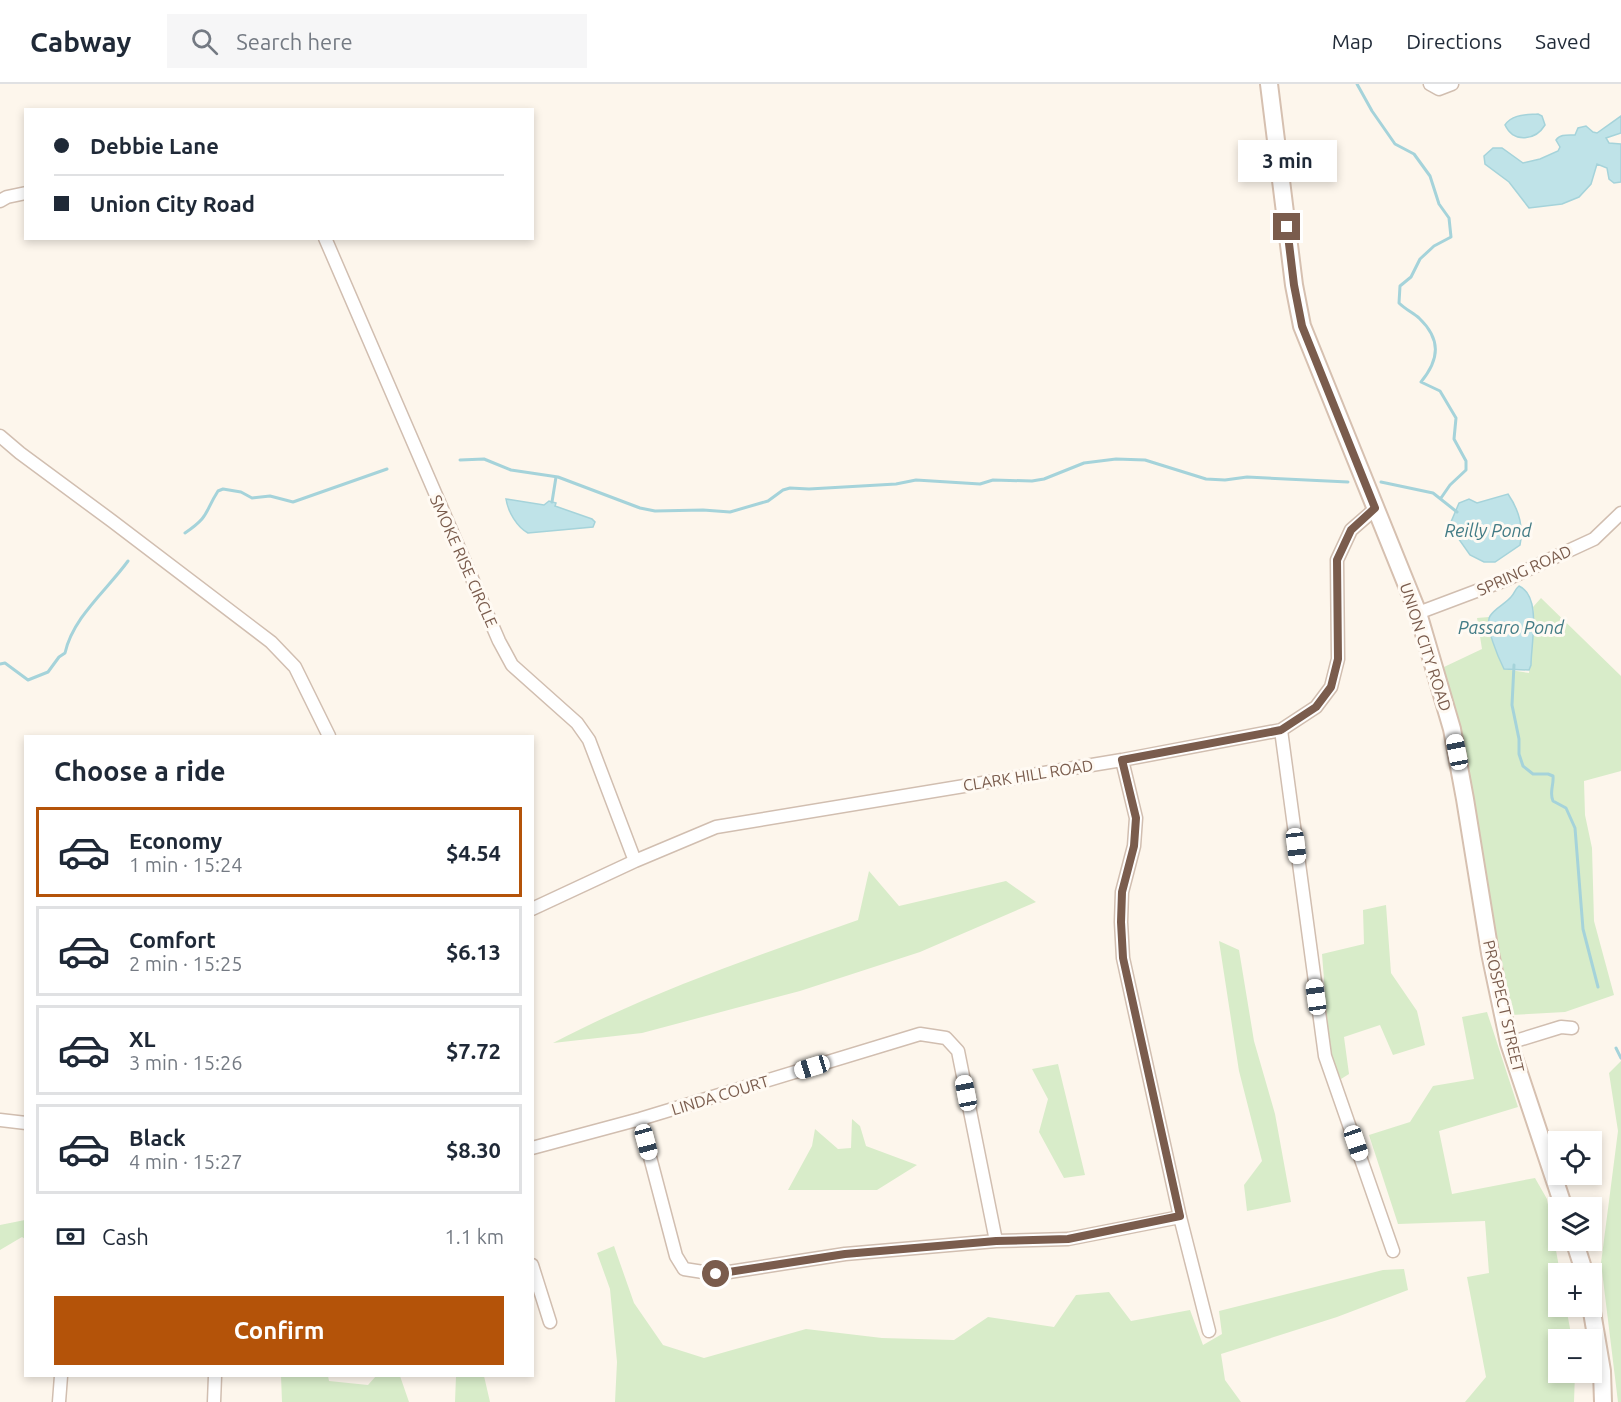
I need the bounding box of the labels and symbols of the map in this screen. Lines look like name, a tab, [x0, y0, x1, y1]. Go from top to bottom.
callout: 3 min	[1238, 140, 1336, 182]
route end	[1273, 213, 1300, 240]
street label: SMOKE RISE CIRCLE	[427, 492, 501, 630]
water label: Reilly Pond	[1444, 520, 1533, 540]
street label: SPRING ROAD	[1474, 541, 1574, 599]
street label: UNION CITY ROAD	[1397, 580, 1455, 714]
water label: Passaro Pond	[1458, 617, 1565, 637]
car	[1445, 733, 1469, 771]
street label: CLARK HILL ROAD	[962, 756, 1094, 794]
car	[1285, 827, 1307, 865]
street label: PROSPECT STREET	[1480, 938, 1528, 1074]
car	[1305, 978, 1327, 1016]
car	[792, 1053, 832, 1081]
street label: LINDA COURT	[669, 1072, 771, 1118]
car	[954, 1074, 978, 1112]
car	[633, 1122, 659, 1162]
car	[1342, 1123, 1370, 1163]
route start	[702, 1260, 729, 1287]

